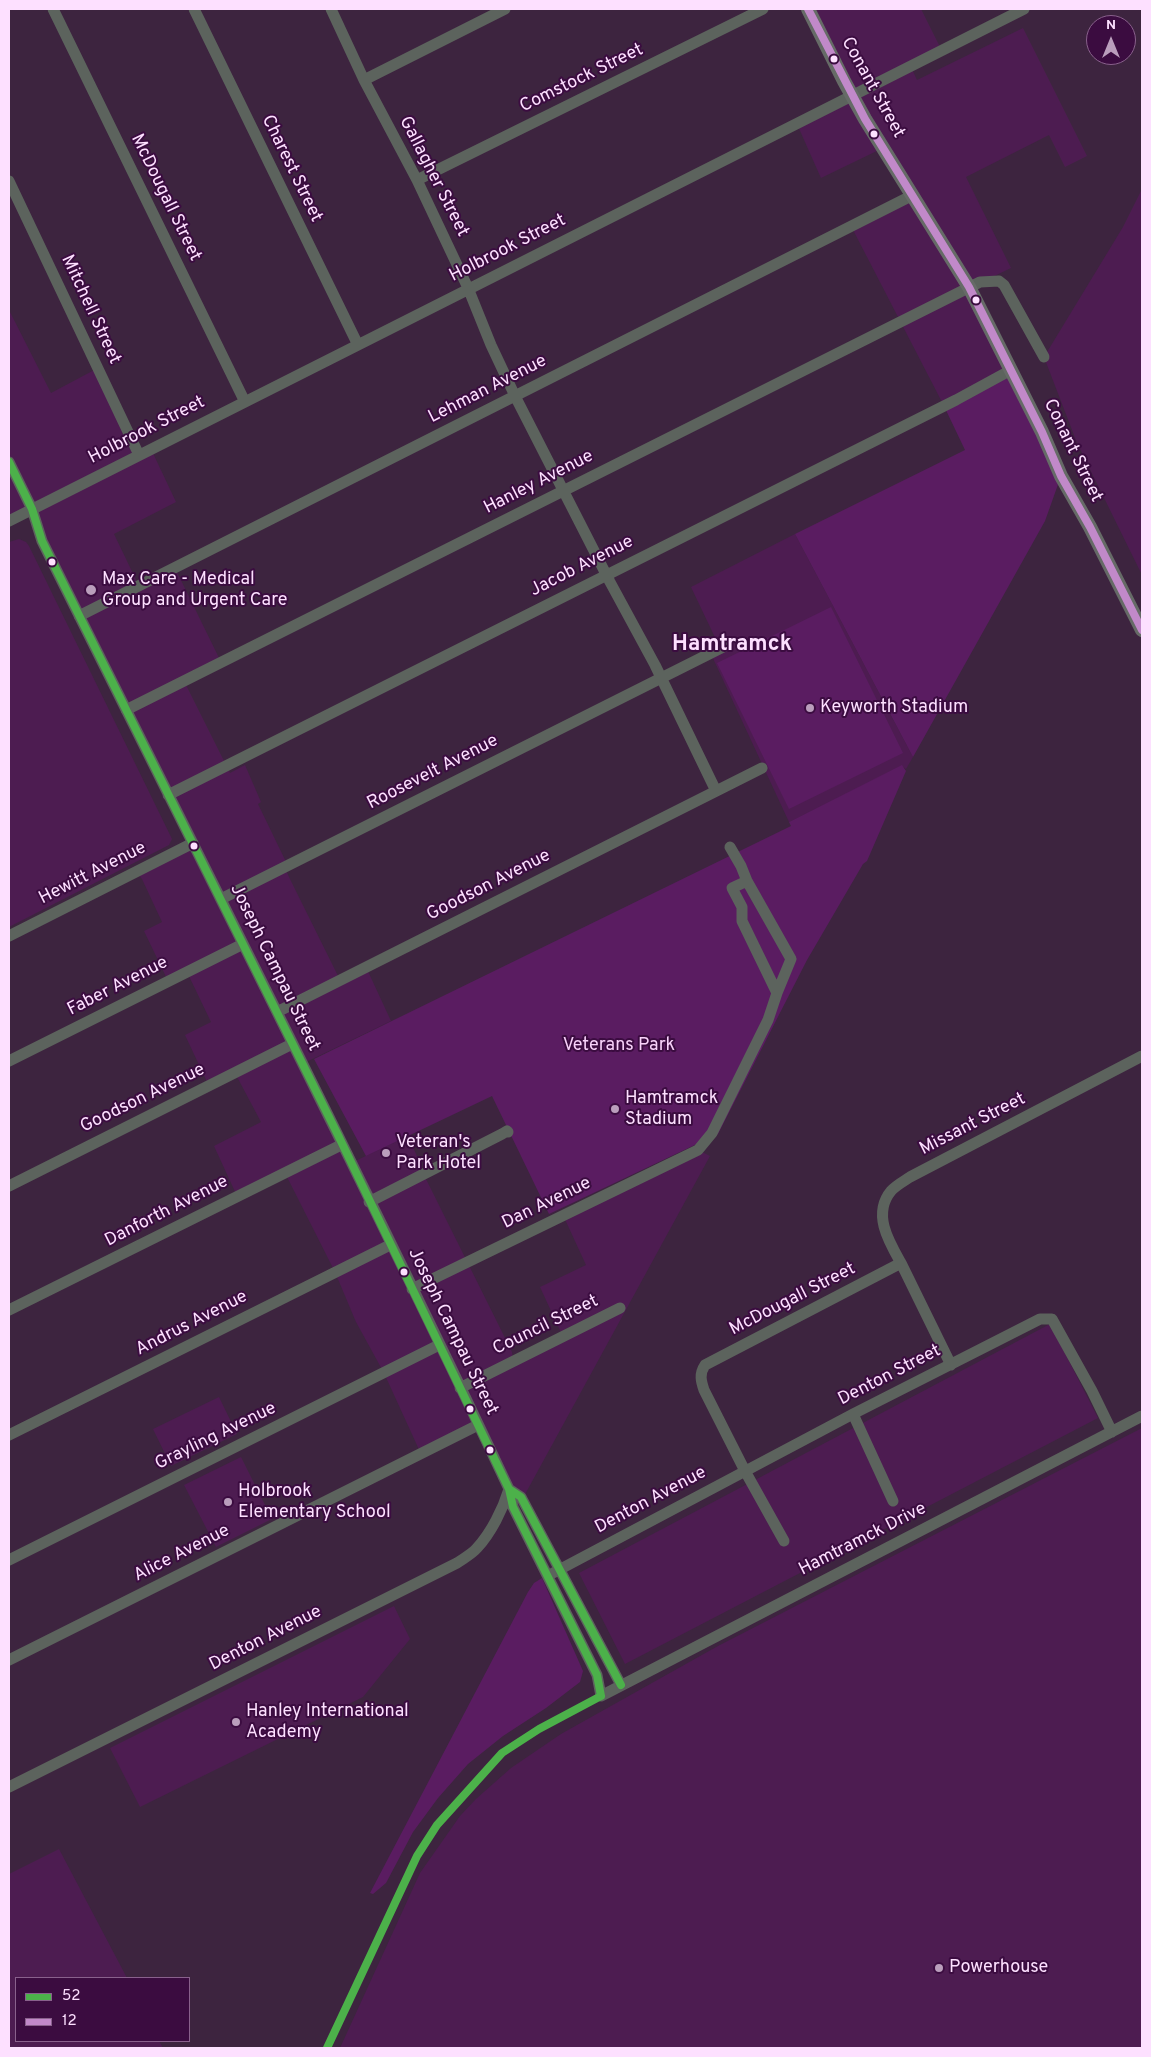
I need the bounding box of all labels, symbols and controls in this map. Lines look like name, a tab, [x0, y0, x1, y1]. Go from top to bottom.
north arrow	[1086, 15, 1136, 65]
text: N	[1106, 17, 1116, 34]
street label: Conant Street	[835, 34, 909, 142]
street label: Comstock Street	[517, 40, 647, 118]
unlabelled marker	[829, 54, 839, 64]
street label: Charest Street	[256, 112, 326, 226]
street label: Gallagher Street	[393, 113, 473, 241]
unlabelled marker	[869, 129, 879, 139]
street label: McDougall Street	[125, 131, 205, 265]
street label: Holbrook Street	[446, 210, 570, 288]
street label: Mitchell Street	[55, 252, 125, 368]
unlabelled marker	[971, 295, 981, 305]
street label: Lehman Avenue	[425, 351, 551, 429]
street label: Holbrook Street	[85, 392, 209, 470]
street label: Conant Street	[1038, 396, 1106, 506]
street label: Hanley Avenue	[481, 446, 597, 520]
street label: Jacob Avenue	[527, 532, 637, 602]
unlabelled marker	[47, 557, 57, 567]
place label: Max Care - Medical Group and Urgent Care	[102, 569, 287, 612]
marker: Max Care - Medical Group and Urgent Care	[84, 583, 98, 597]
district label: Hamtramck	[672, 633, 792, 659]
place label: Keyworth Stadium	[820, 697, 968, 719]
marker: Keyworth Stadium	[804, 702, 816, 714]
street label: Roosevelt Avenue	[364, 731, 502, 815]
street label: Hewitt Avenue	[36, 838, 150, 910]
unlabelled marker	[189, 841, 199, 851]
street label: Goodson Avenue	[424, 846, 554, 926]
street label: Joseph Campau Street	[224, 881, 324, 1055]
street label: Faber Avenue	[64, 952, 172, 1022]
park label: Veterans Park	[563, 1035, 675, 1057]
street label: Goodson Avenue	[77, 1060, 209, 1138]
place label: Hamtramck Stadium	[625, 1088, 718, 1130]
street label: Missant Street	[916, 1089, 1030, 1161]
marker: Hamtramck Stadium	[609, 1103, 621, 1115]
place label: Veteran's Park Hotel	[396, 1132, 481, 1174]
marker: Veteran's Park Hotel	[380, 1147, 392, 1159]
street label: Danforth Avenue	[102, 1172, 232, 1252]
street label: Dan Avenue	[499, 1173, 595, 1235]
street label: Joseph Campau Street	[402, 1245, 502, 1419]
street label: McDougall Street	[726, 1259, 860, 1341]
unlabelled marker	[399, 1267, 409, 1277]
street label: Andrus Avenue	[133, 1287, 251, 1361]
street label: Council Street	[490, 1291, 602, 1361]
street label: Denton Street	[835, 1341, 945, 1411]
street label: Grayling Avenue	[152, 1398, 280, 1476]
unlabelled marker	[465, 1404, 475, 1414]
unlabelled marker	[485, 1445, 495, 1455]
street label: Denton Avenue	[592, 1463, 710, 1539]
place label: Holbrook Elementary School	[238, 1481, 391, 1524]
marker: Holbrook Elementary School	[222, 1496, 234, 1508]
street label: Hamtramck Drive	[796, 1499, 930, 1581]
street label: Alice Avenue	[130, 1521, 234, 1587]
street label: Denton Avenue	[206, 1601, 326, 1677]
place label: Hanley International Academy	[246, 1701, 409, 1744]
marker: Hanley International Academy	[230, 1716, 242, 1728]
place label: Powerhouse	[949, 1957, 1048, 1979]
marker: Powerhouse	[933, 1962, 945, 1974]
legend	[15, 1977, 190, 2042]
text: 52	[62, 1987, 80, 2006]
text: 12	[62, 2012, 77, 2031]

